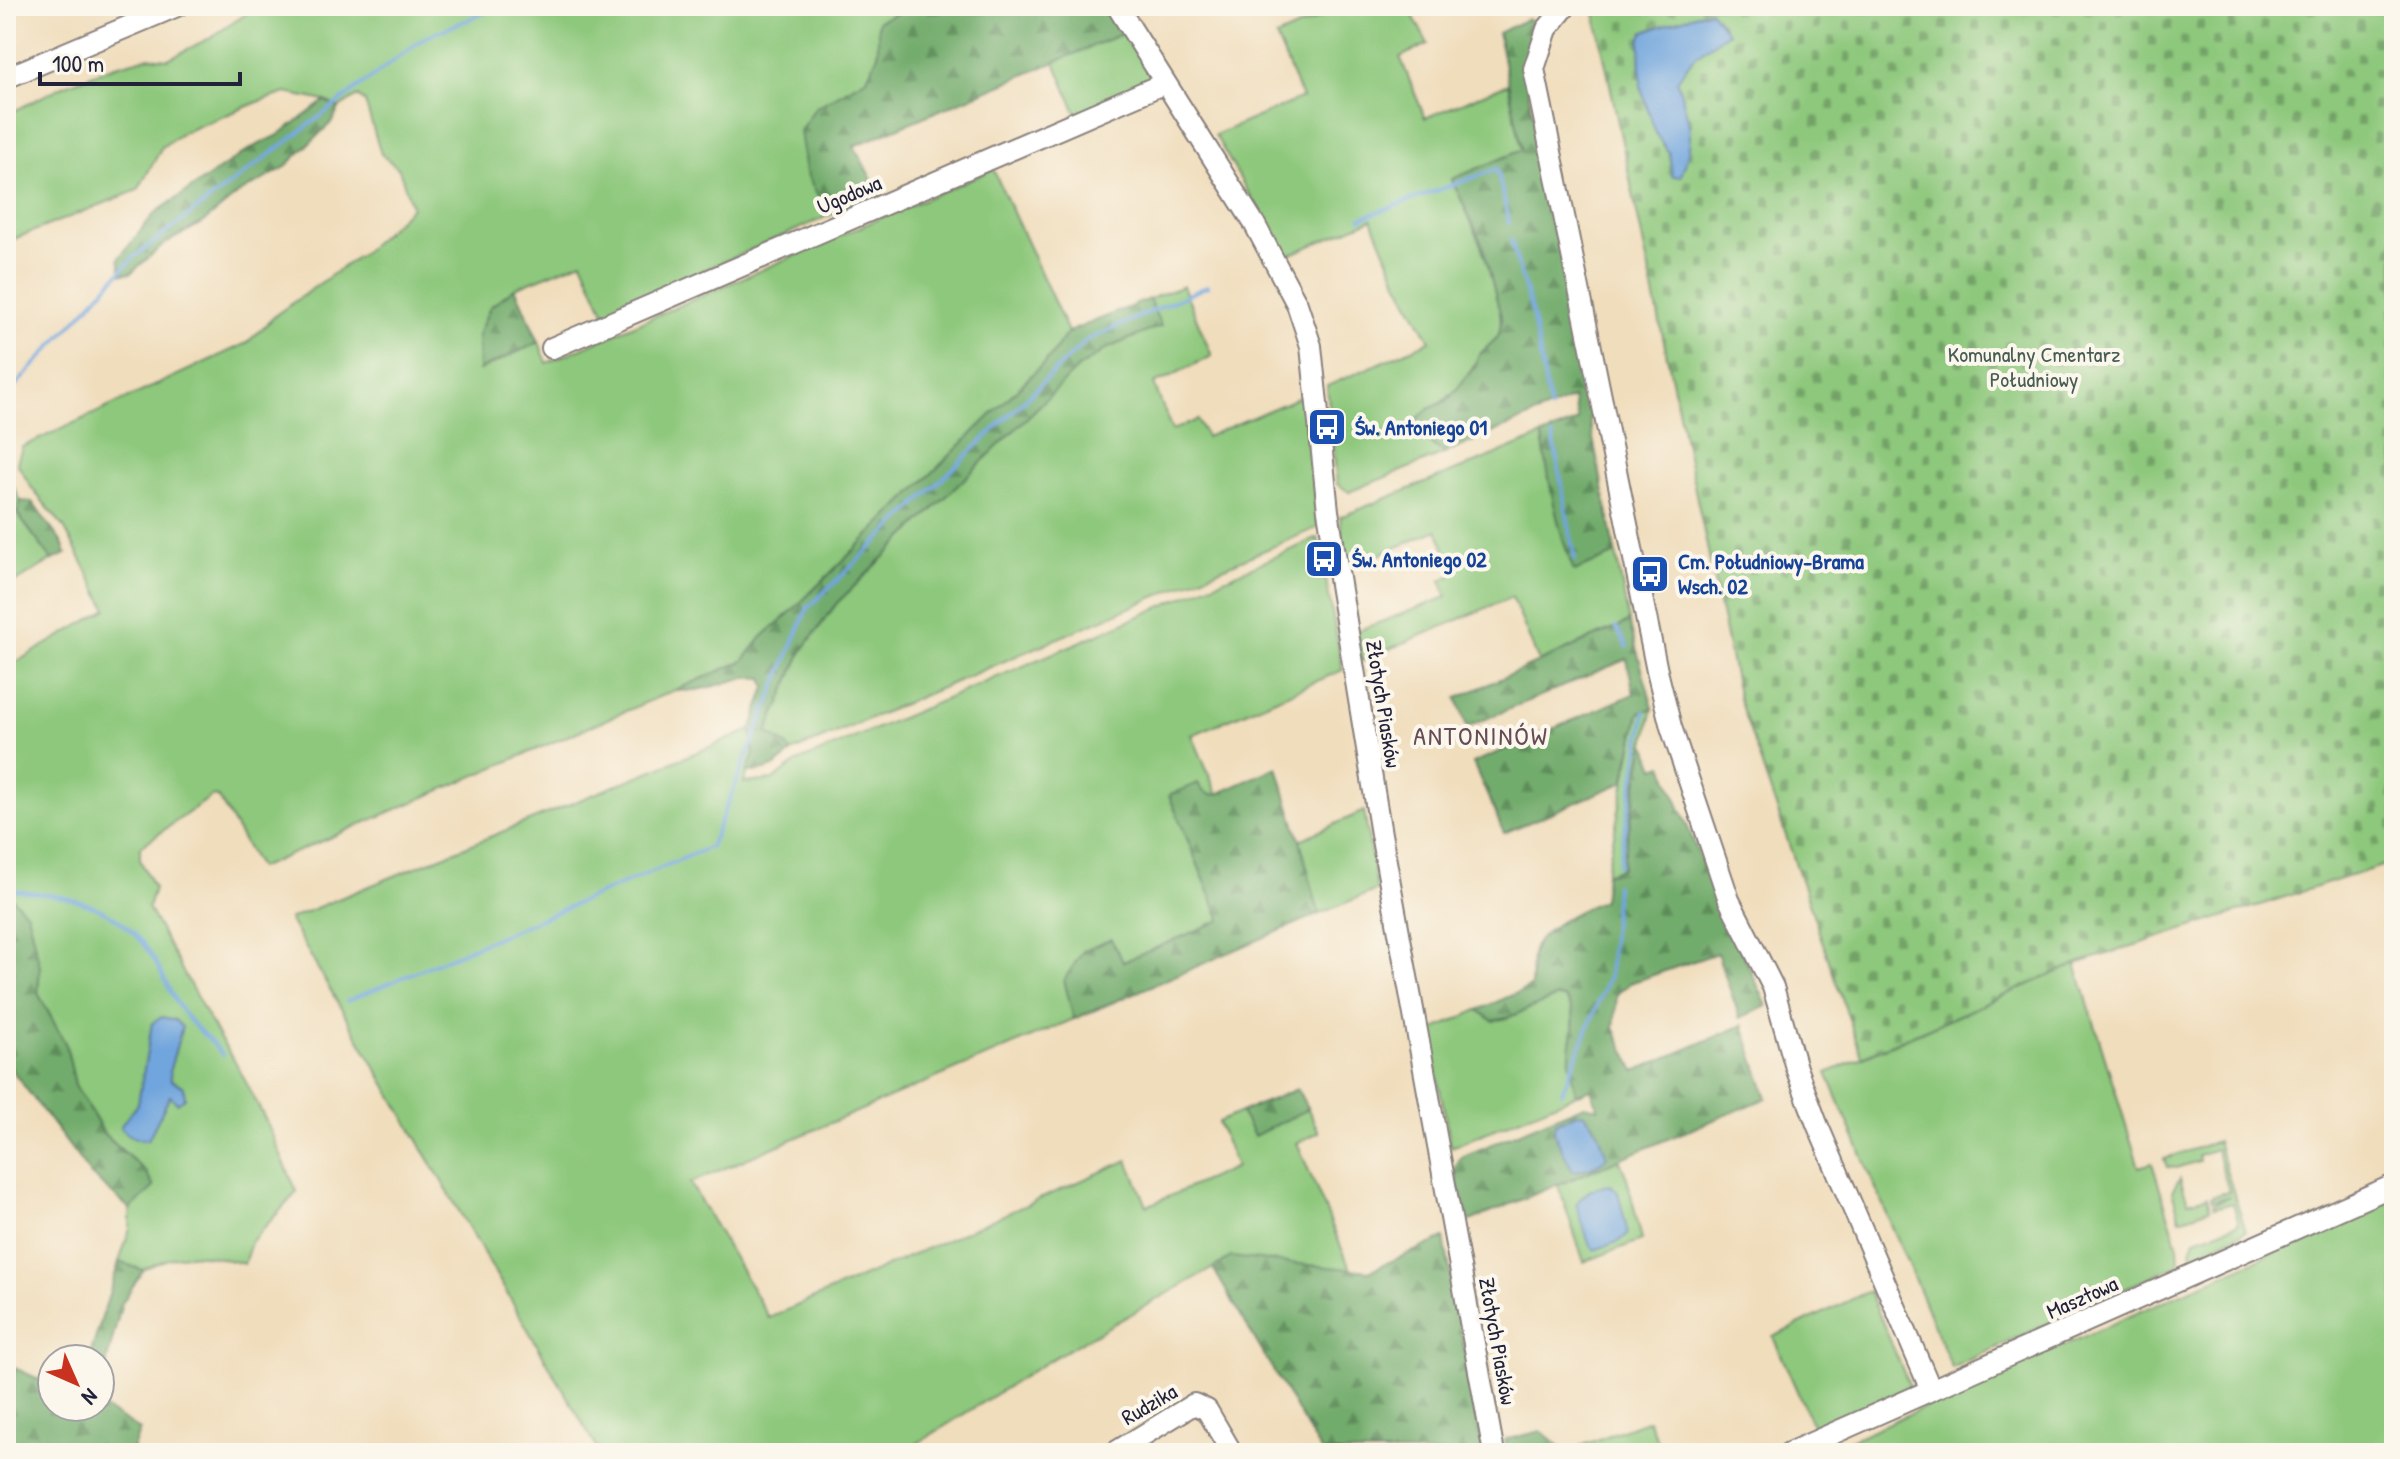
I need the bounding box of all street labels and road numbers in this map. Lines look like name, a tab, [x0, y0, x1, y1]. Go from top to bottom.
street label: Ugodowa	[812, 167, 886, 221]
street label: Złotych Piasków	[1359, 638, 1409, 770]
street label: Masztowa	[2042, 1268, 2123, 1326]
street label: Złotych Piasków	[1472, 1275, 1524, 1407]
street label: Rudzika	[1116, 1376, 1183, 1432]

